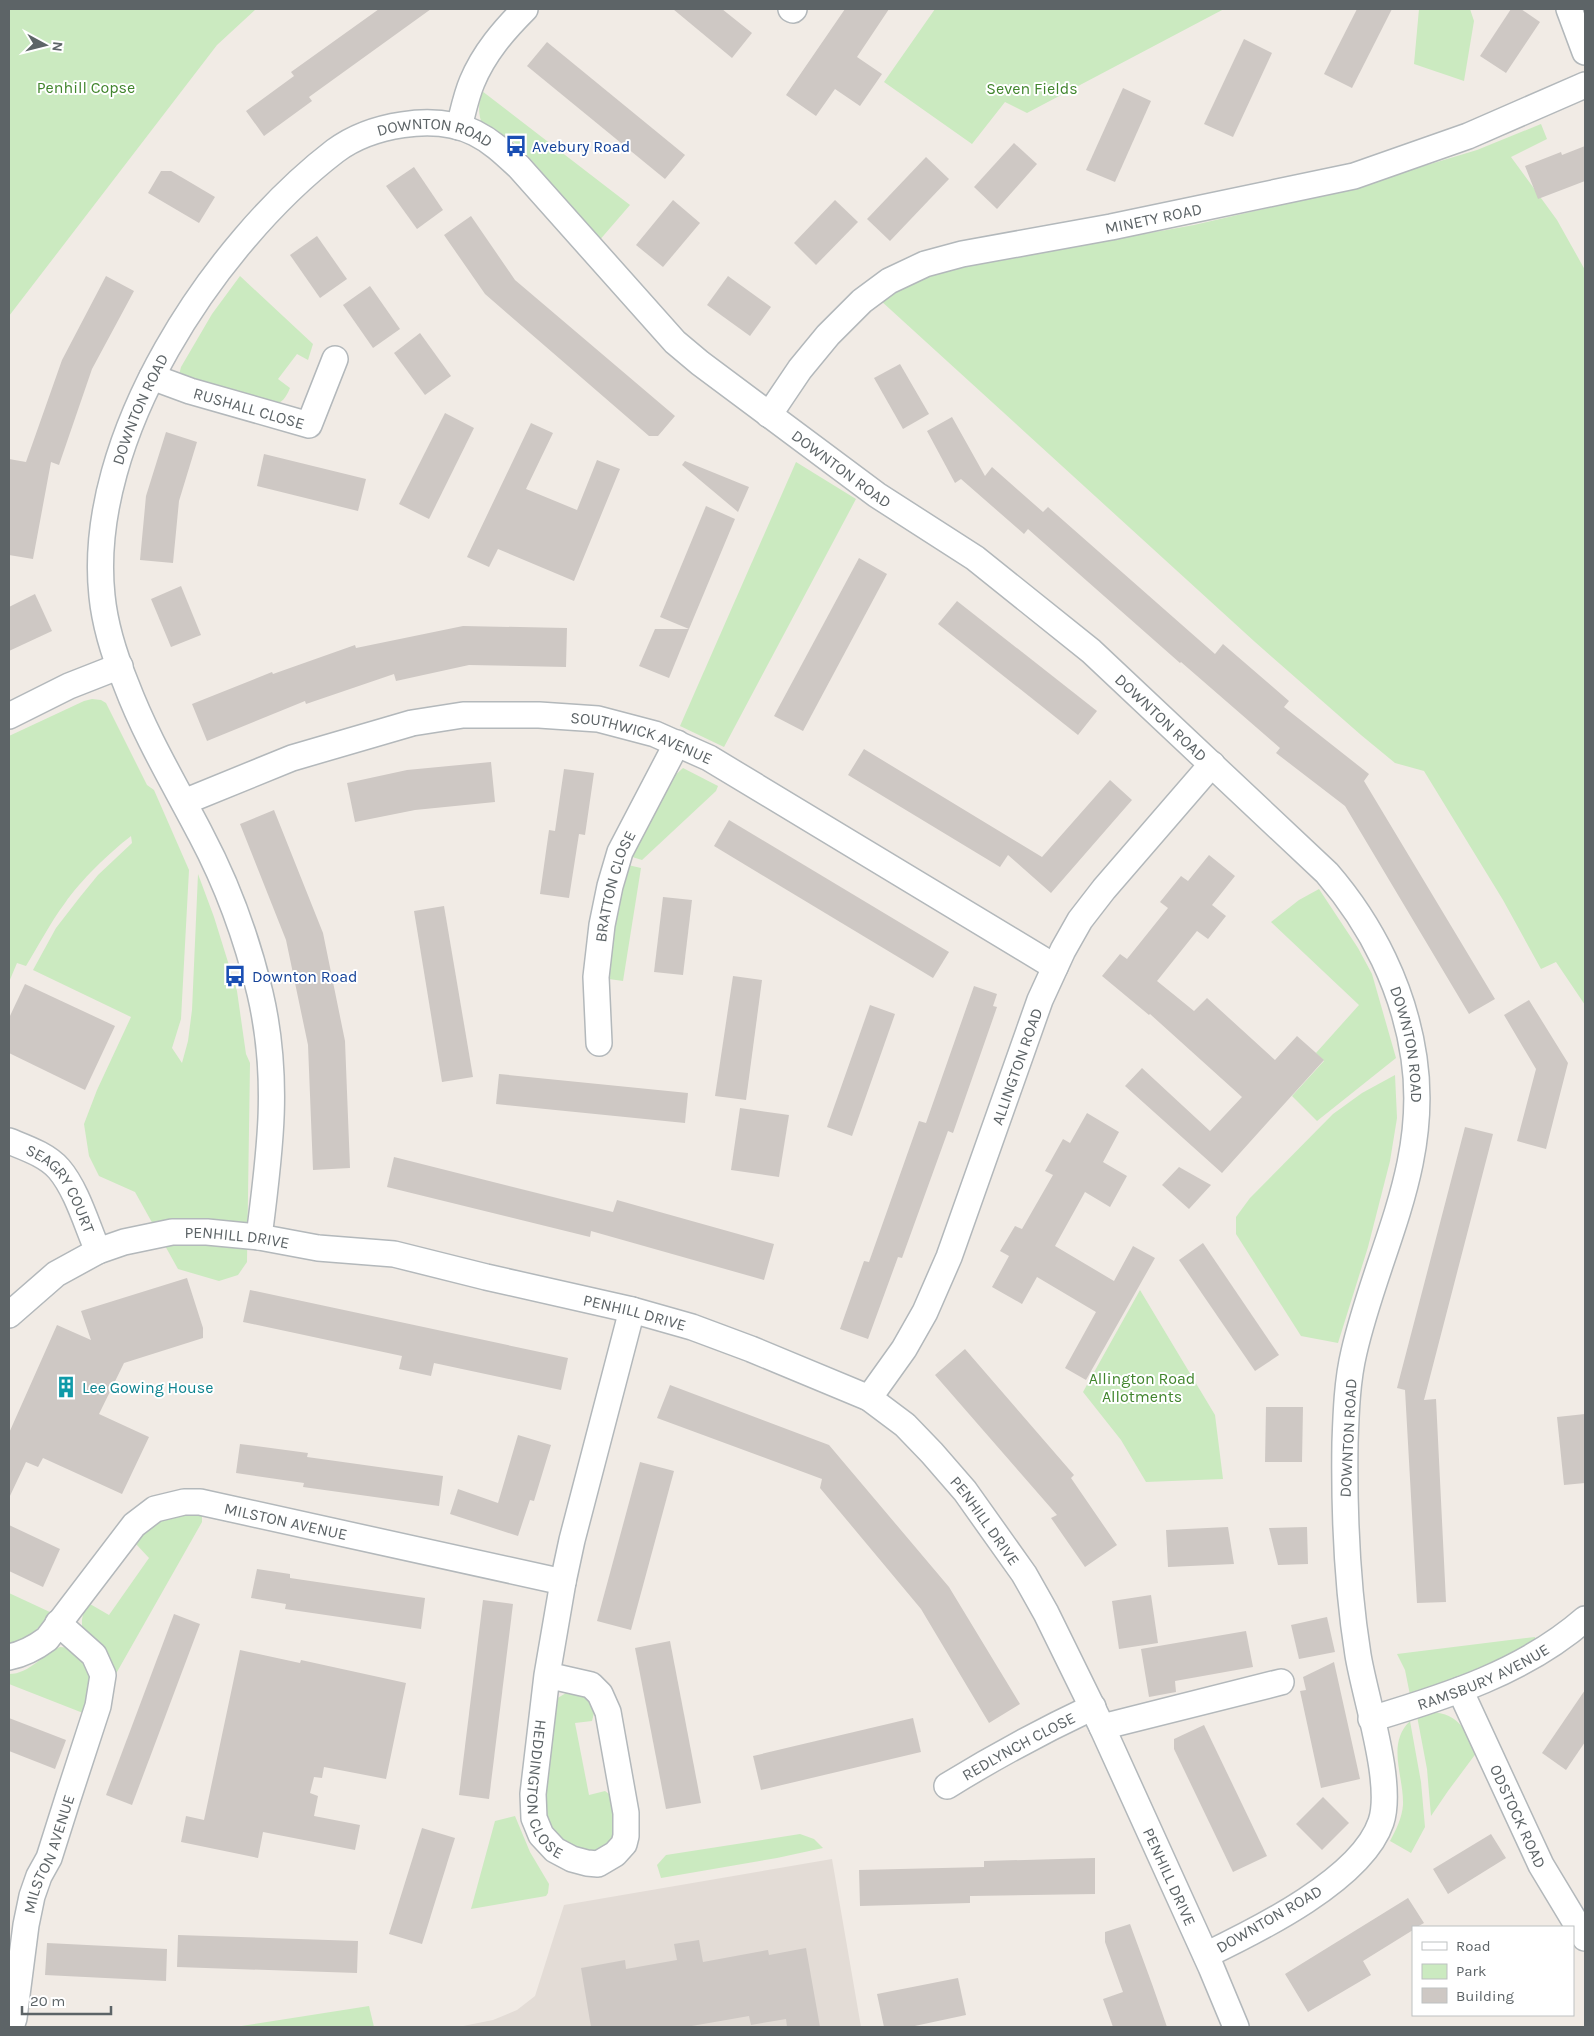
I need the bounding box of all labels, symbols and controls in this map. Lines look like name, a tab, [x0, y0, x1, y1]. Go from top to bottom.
north arrow	[20, 20, 70, 70]
text: N	[48, 41, 66, 53]
park label: Penhill Copse	[37, 78, 135, 97]
park label: Seven Fields	[986, 79, 1078, 98]
street label: DOWNTON ROAD	[374, 113, 497, 151]
bus stop icon: Avebury Road	[503, 133, 529, 159]
place label: Avebury Road	[532, 137, 630, 156]
street label: MINETY ROAD	[1103, 199, 1203, 238]
street label: DOWNTON ROAD	[108, 350, 172, 467]
street label: RUSHALL CLOSE	[191, 383, 307, 433]
street label: DOWNTON ROAD	[788, 425, 895, 511]
street label: DOWNTON ROAD	[1111, 669, 1211, 765]
street label: SOUTHWICK AVENUE	[570, 708, 715, 768]
street label: BRATTON CLOSE	[591, 827, 639, 943]
bus stop icon: Downton Road	[222, 963, 248, 989]
place label: Downton Road	[252, 967, 358, 986]
street label: DOWNTON ROAD	[1386, 983, 1426, 1103]
street label: ALLINGTON ROAD	[987, 1005, 1046, 1127]
street label: SEAGRY COURT	[23, 1140, 99, 1235]
street label: PENHILL DRIVE	[184, 1222, 291, 1252]
street label: PENHILL DRIVE	[581, 1290, 688, 1334]
park label: Allington Road Allotments	[1089, 1369, 1195, 1406]
building icon: Lee Gowing House	[53, 1374, 79, 1400]
place label: Lee Gowing House	[82, 1378, 213, 1397]
street label: DOWNTON ROAD	[1335, 1378, 1361, 1498]
street label: PENHILL DRIVE	[947, 1472, 1024, 1569]
street label: MILSTON AVENUE	[223, 1498, 349, 1544]
street label: RAMSBURY AVENUE	[1415, 1639, 1552, 1714]
street label: REDLYNCH CLOSE	[958, 1708, 1078, 1784]
street label: HEDDINGTON CLOSE	[523, 1719, 567, 1862]
street label: ODSTOCK ROAD	[1486, 1761, 1551, 1871]
street label: MILSTON AVENUE	[19, 1792, 78, 1915]
street label: PENHILL DRIVE	[1139, 1825, 1200, 1929]
street label: DOWNTON ROAD	[1213, 1881, 1325, 1957]
legend	[1412, 1926, 1574, 2016]
text: Road	[1456, 1937, 1491, 1955]
text: Park	[1456, 1962, 1486, 1980]
scale bar	[22, 1984, 111, 2016]
text: Building	[1456, 1987, 1514, 2005]
text: 20 m	[30, 1992, 65, 2010]

